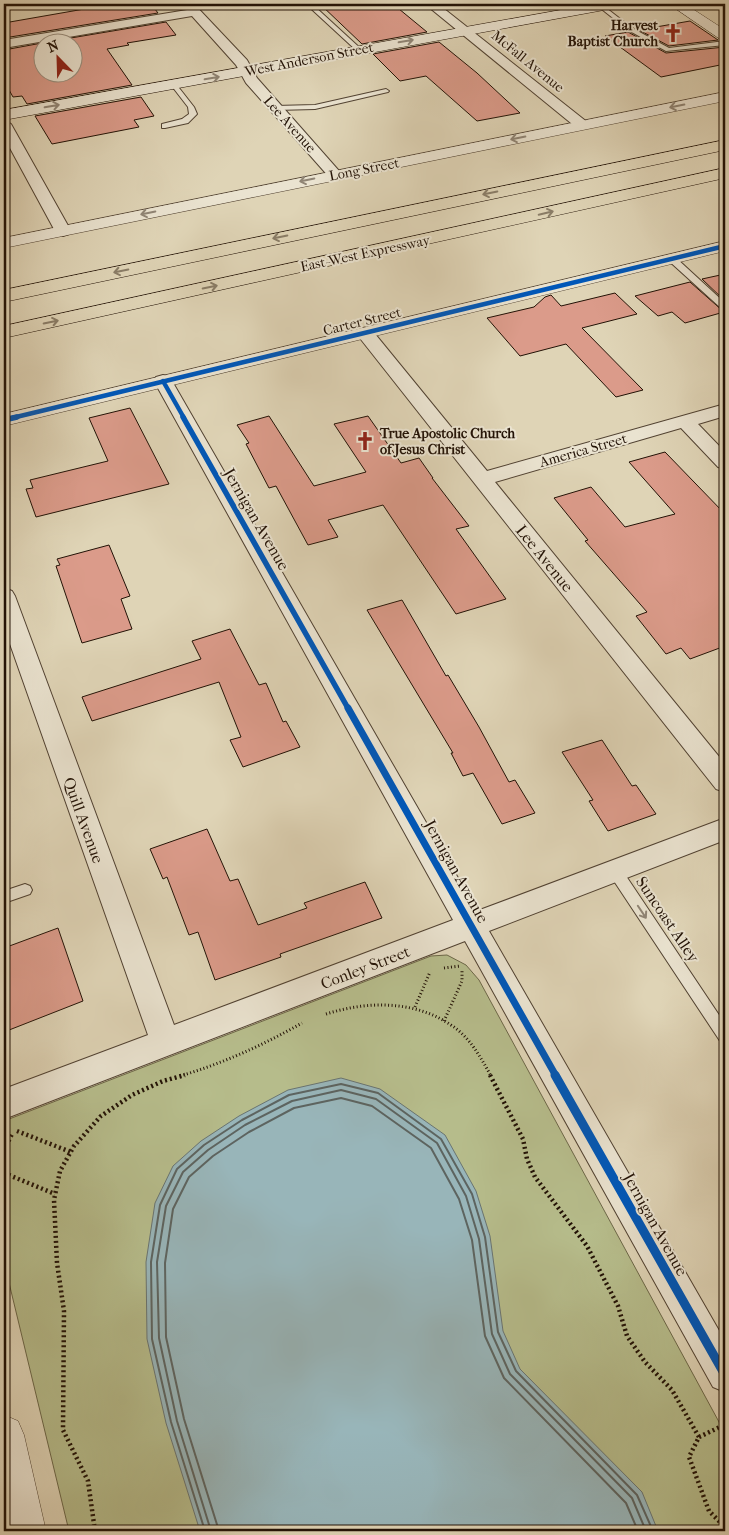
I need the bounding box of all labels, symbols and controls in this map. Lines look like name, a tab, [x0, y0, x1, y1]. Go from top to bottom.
place label: Harvest Baptist Church	[568, 17, 659, 50]
church icon: Harvest Baptist Church	[662, 22, 684, 44]
street label: McFall Avenue	[488, 27, 567, 96]
north arrow	[32, 32, 82, 82]
text: N	[45, 36, 62, 56]
one-way arrow	[397, 36, 413, 46]
street label: West Anderson Street	[242, 39, 375, 81]
one-way arrow	[203, 72, 219, 82]
street label: Lee Avenue	[260, 92, 320, 156]
one-way arrow	[43, 101, 59, 111]
one-way arrow	[670, 102, 686, 111]
one-way arrow	[511, 134, 527, 143]
street label: Long Street	[328, 154, 401, 185]
one-way arrow	[300, 176, 316, 186]
one-way arrow	[483, 188, 499, 198]
one-way arrow	[537, 208, 553, 217]
one-way arrow	[141, 209, 157, 219]
street label: East-West Expressway	[299, 231, 432, 276]
one-way arrow	[272, 233, 288, 243]
one-way arrow	[113, 267, 129, 277]
one-way arrow	[202, 282, 218, 291]
street label: Carter Street	[321, 304, 403, 339]
one-way arrow	[43, 317, 59, 326]
place label: True Apostolic Church of Jesus Christ	[379, 425, 516, 458]
church icon: True Apostolic Church of Jesus Christ	[354, 430, 376, 452]
street label: America Street	[536, 430, 629, 471]
street label: Jernigan Avenue	[219, 463, 294, 574]
street label: Lee Avenue	[512, 521, 577, 596]
street label: Quill Avenue	[59, 775, 108, 866]
street label: Jernigan Avenue	[419, 815, 493, 926]
street label: Suncoast Alley	[632, 873, 704, 966]
one-way arrow	[637, 905, 647, 919]
street label: Conley Street	[318, 942, 413, 993]
street label: Jernigan Avenue	[618, 1168, 692, 1279]

